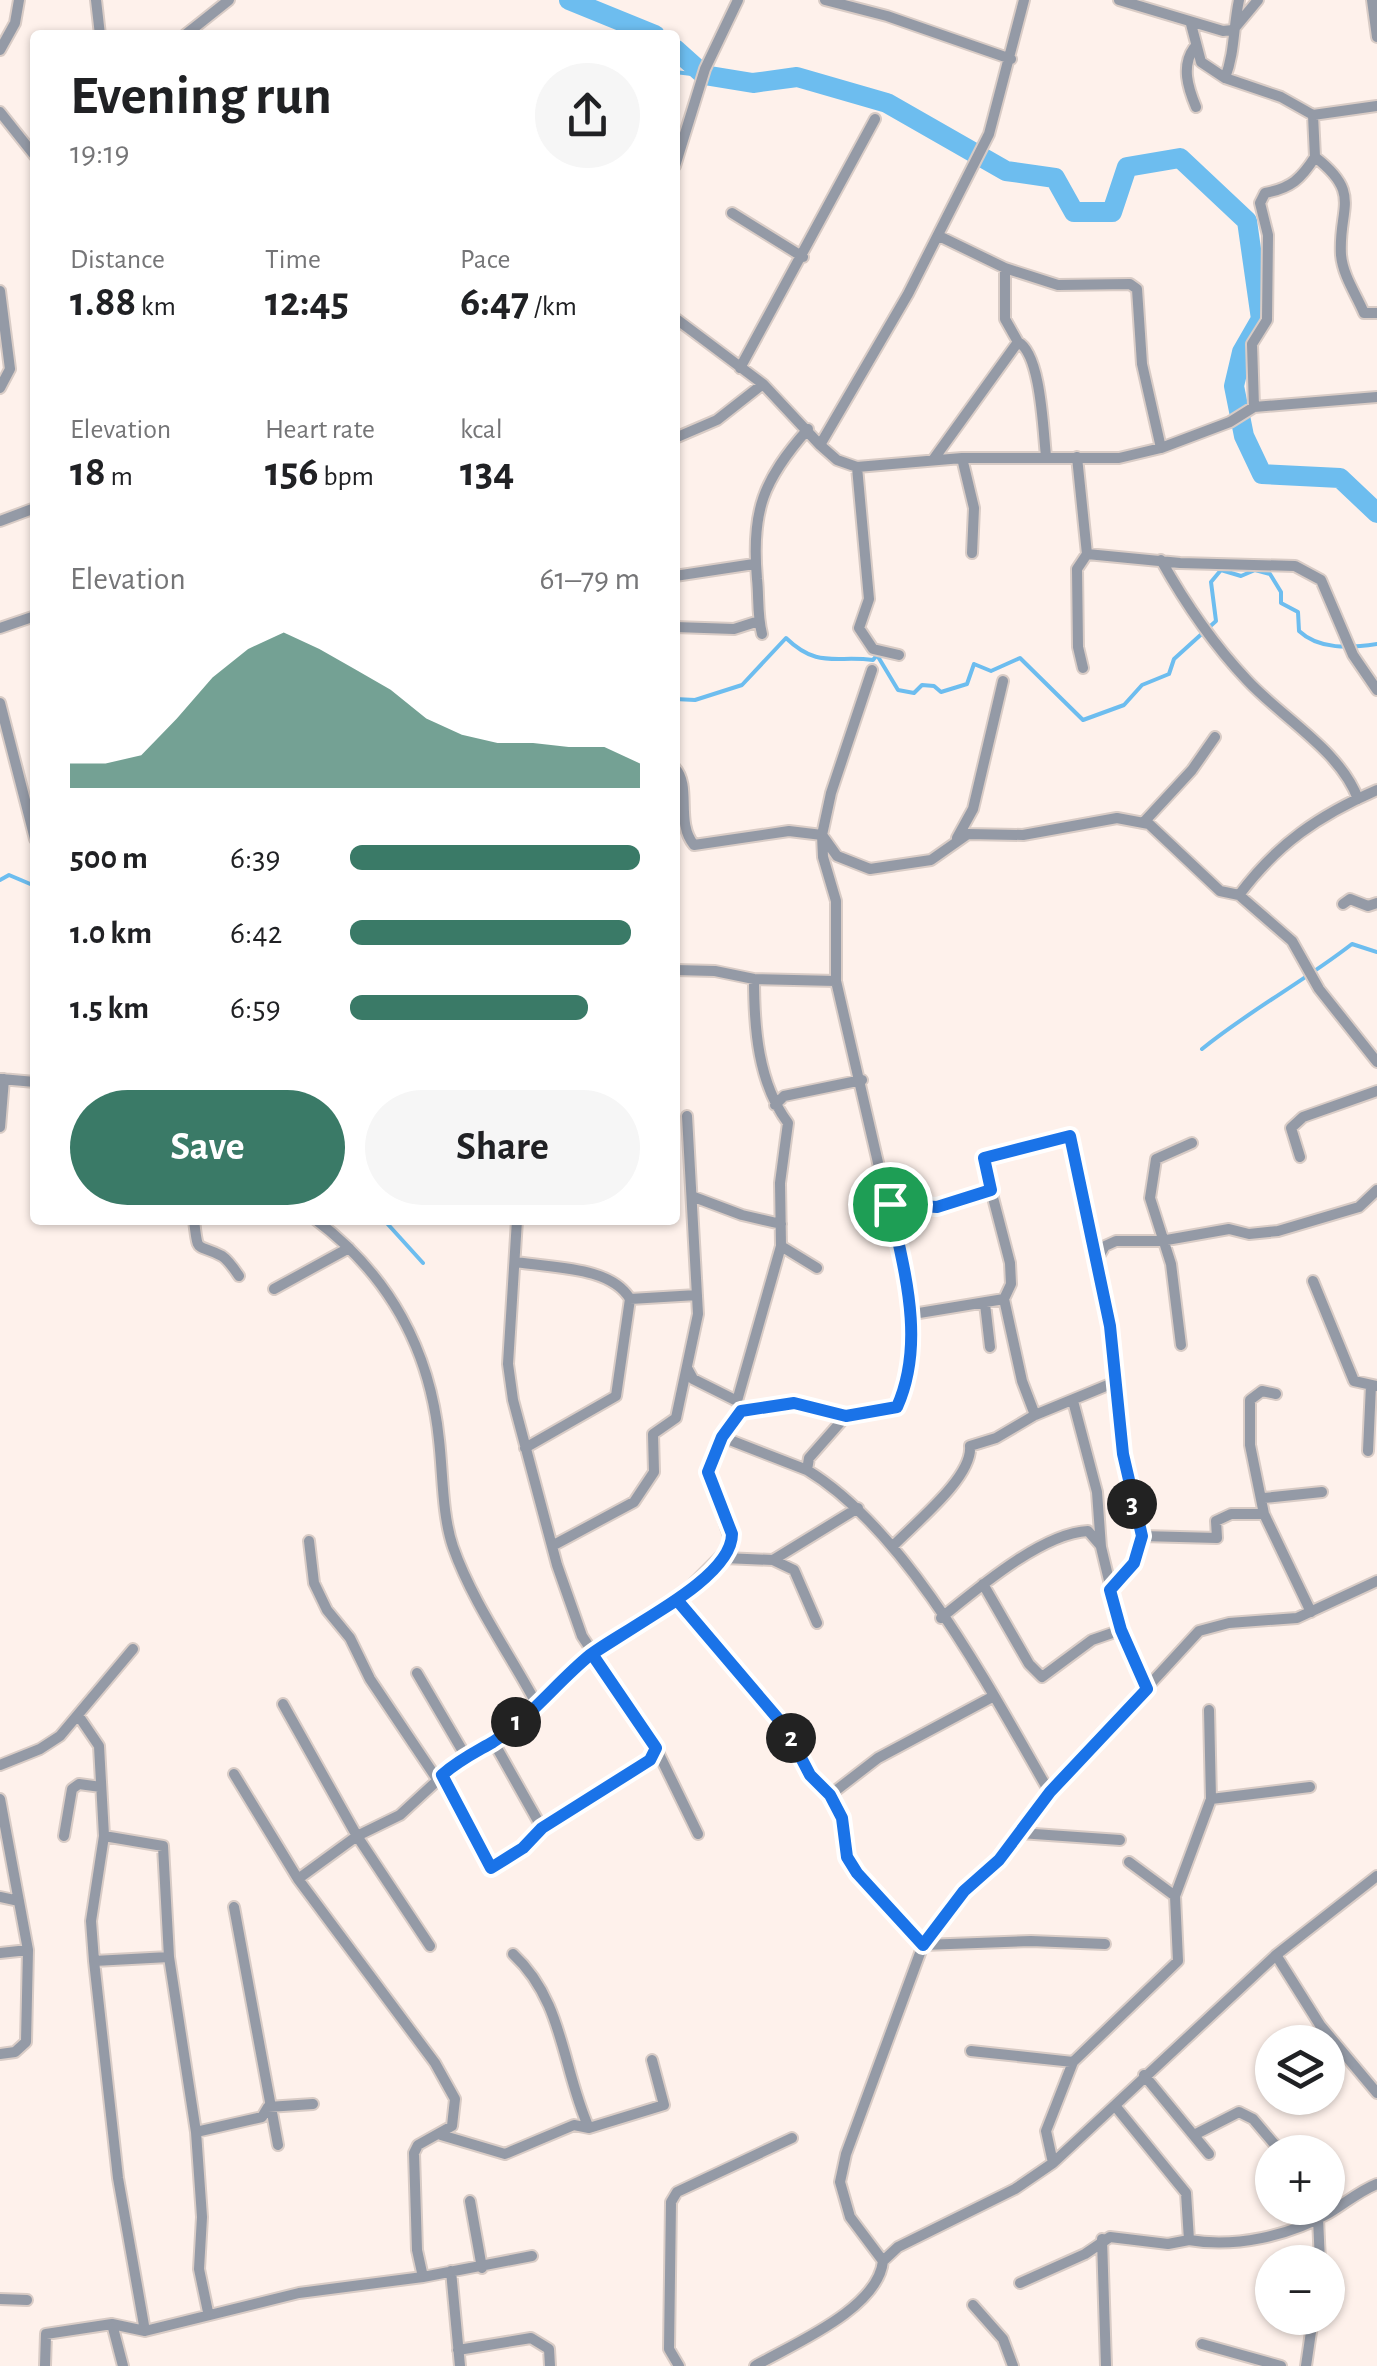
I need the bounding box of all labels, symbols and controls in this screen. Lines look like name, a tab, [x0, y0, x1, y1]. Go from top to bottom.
button: share	[535, 63, 640, 168]
text: Evening run	[70, 69, 332, 124]
text: 19:19	[70, 137, 129, 169]
text: Distance	[70, 246, 165, 274]
text: Time	[265, 246, 321, 274]
text: Pace	[460, 246, 510, 274]
text: 1.88	[70, 281, 136, 323]
text: 12:45	[265, 281, 349, 323]
text: 6:47	[460, 281, 529, 323]
text: km	[136, 293, 176, 321]
text: /km	[529, 293, 577, 321]
text: Elevation	[70, 416, 171, 444]
text: Heart rate	[265, 416, 375, 444]
text: kcal	[460, 416, 503, 444]
text: 18	[70, 451, 106, 493]
text: 156	[265, 451, 319, 493]
text: 134	[460, 451, 514, 493]
text: m	[106, 463, 133, 491]
text: bpm	[319, 463, 374, 491]
text: Elevation	[70, 563, 186, 595]
text: 61–79 m	[539, 563, 640, 595]
text: 500 m	[70, 842, 148, 874]
text: 6:39	[230, 842, 281, 874]
text: 1.0 km	[70, 917, 152, 949]
text: 6:42	[230, 917, 282, 949]
text: 1.5 km	[70, 992, 149, 1024]
text: 6:59	[230, 992, 281, 1024]
button: Save	[70, 1090, 345, 1205]
button: Share	[365, 1090, 640, 1205]
pin	[848, 1162, 933, 1247]
icon: arrive	[863, 1177, 918, 1232]
pin: 3	[1107, 1479, 1157, 1529]
text: 3	[1126, 1490, 1138, 1518]
pin: 1	[491, 1697, 541, 1747]
text: 1	[511, 1708, 521, 1736]
pin: 2	[766, 1713, 816, 1763]
text: 2	[784, 1724, 798, 1752]
map controls	[1255, 2025, 1345, 2335]
button: layers	[1255, 2025, 1345, 2115]
button: +	[1255, 2135, 1345, 2225]
button: −	[1255, 2245, 1345, 2335]

